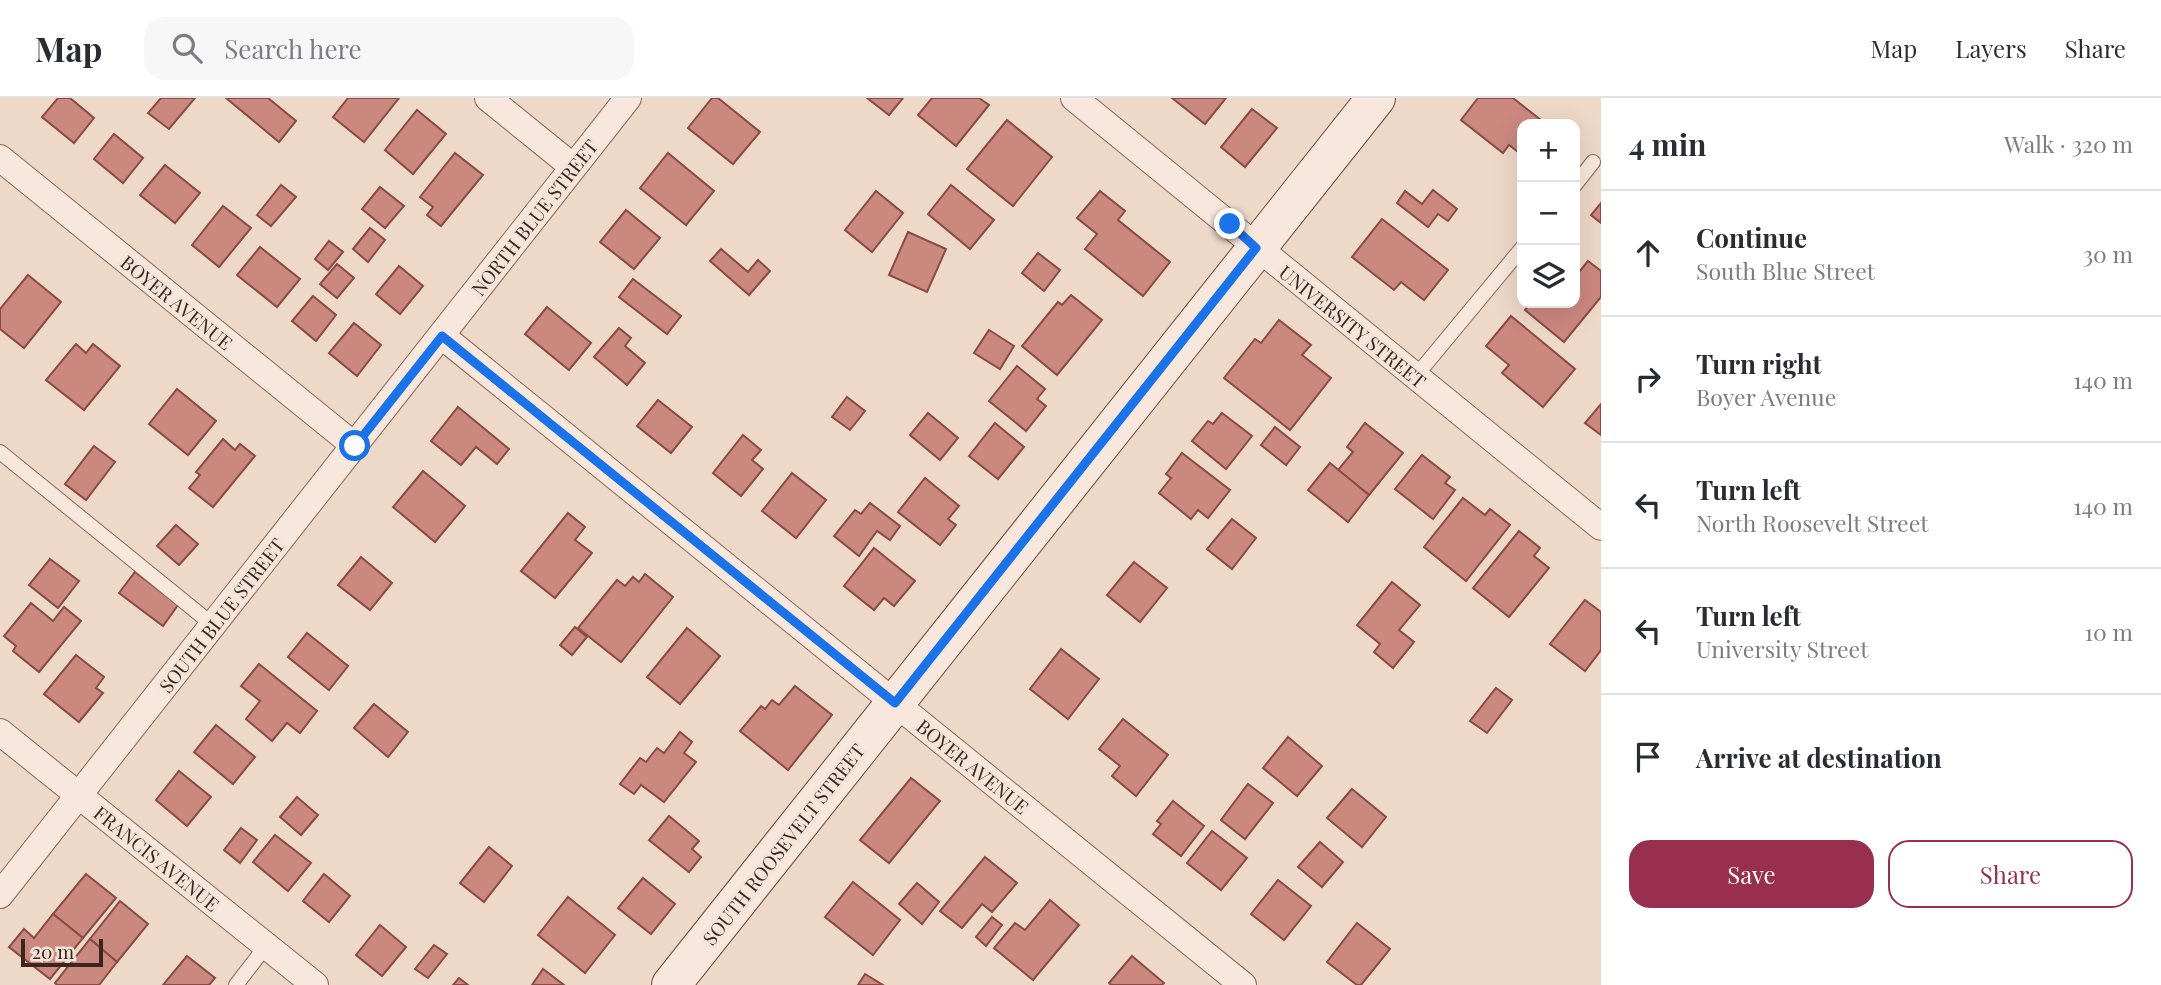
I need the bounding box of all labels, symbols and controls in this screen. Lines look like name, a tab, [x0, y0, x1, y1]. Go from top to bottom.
search box	[144, 17, 634, 80]
text: Map	[35, 26, 102, 70]
icon: search	[168, 29, 206, 67]
text: Search here	[224, 31, 362, 66]
text: Map	[1871, 32, 1917, 64]
text: Layers	[1955, 32, 2027, 64]
text: Share	[2065, 32, 2126, 64]
map controls	[1517, 119, 1580, 308]
button: +	[1517, 119, 1580, 182]
text: 4 min	[1629, 124, 1707, 164]
text: Walk · 320 m	[2004, 128, 2133, 159]
street label: NORTH BLUE STREET	[465, 133, 603, 301]
button: −	[1517, 182, 1580, 245]
route end	[1214, 208, 1245, 239]
text: Continue	[1696, 220, 1807, 255]
icon: ahead	[1629, 234, 1667, 272]
text: 30 m	[2083, 238, 2133, 269]
button: layers	[1517, 245, 1580, 308]
street label: BOYER AVENUE	[116, 249, 238, 355]
text: South Blue Street	[1696, 255, 1875, 286]
street label: UNIVERSITY STREET	[1274, 259, 1432, 393]
text: Turn right	[1696, 346, 1822, 381]
icon: right	[1629, 360, 1667, 398]
text: 140 m	[2073, 364, 2133, 395]
text: Boyer Avenue	[1696, 381, 1836, 412]
route start	[339, 430, 370, 461]
text: Turn left	[1696, 472, 1801, 507]
icon: left	[1629, 486, 1667, 524]
text: 140 m	[2073, 490, 2133, 521]
text: North Roosevelt Street	[1696, 507, 1928, 538]
street label: SOUTH BLUE STREET	[152, 532, 290, 698]
text: Turn left	[1696, 598, 1801, 633]
icon: left	[1629, 612, 1667, 650]
text: 10 m	[2085, 616, 2133, 647]
text: University Street	[1696, 633, 1868, 664]
street label: BOYER AVENUE	[912, 713, 1034, 819]
street label: SOUTH ROOSEVELT STREET	[696, 738, 870, 950]
icon: arrive	[1629, 738, 1667, 776]
text: Arrive at destination	[1696, 740, 1942, 775]
street label: FRANCIS AVENUE	[89, 799, 225, 917]
button: Save	[1629, 840, 1874, 908]
button: Share	[1888, 840, 2133, 908]
scale bar	[21, 936, 103, 968]
text: 20 m	[32, 938, 74, 964]

